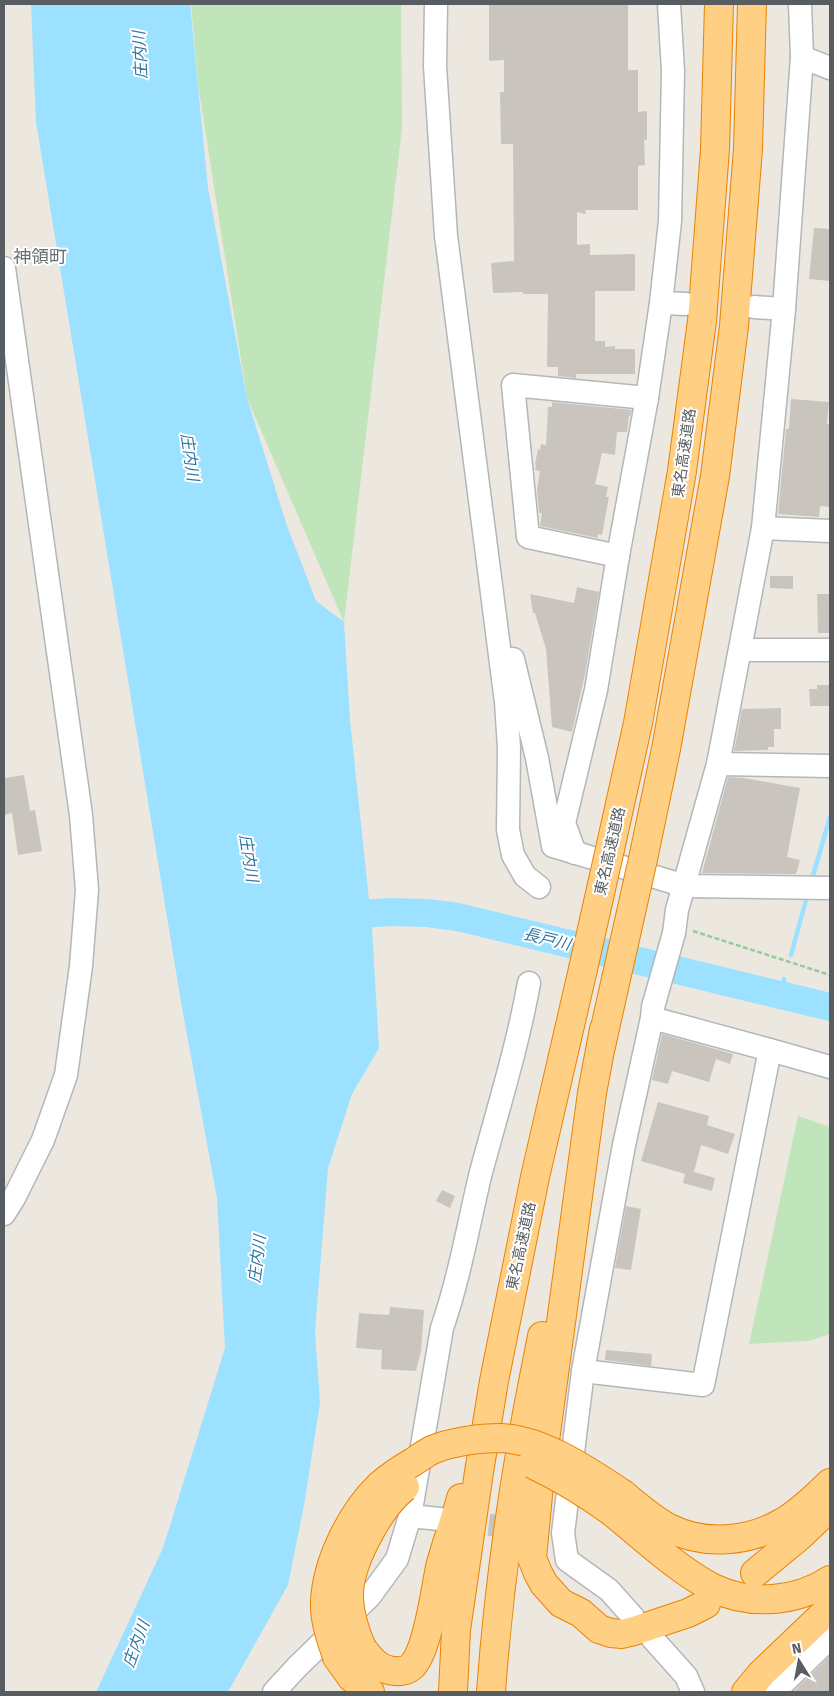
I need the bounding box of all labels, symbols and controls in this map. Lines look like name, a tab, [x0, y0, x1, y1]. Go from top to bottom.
water label: 庄内川	[129, 29, 151, 79]
district label: 神領町	[13, 246, 67, 268]
street label: 東名高速道路	[669, 407, 699, 499]
water label: 庄内川	[177, 432, 203, 484]
street label: 東名高速道路	[591, 805, 629, 897]
water label: 庄内川	[236, 833, 262, 885]
water label: 長戸川	[521, 924, 575, 955]
street label: 東名高速道路	[503, 1200, 539, 1292]
water label: 庄内川	[245, 1232, 270, 1284]
water label: 庄内川	[119, 1616, 154, 1670]
north arrow	[774, 1636, 824, 1686]
text: N	[790, 1639, 803, 1658]

